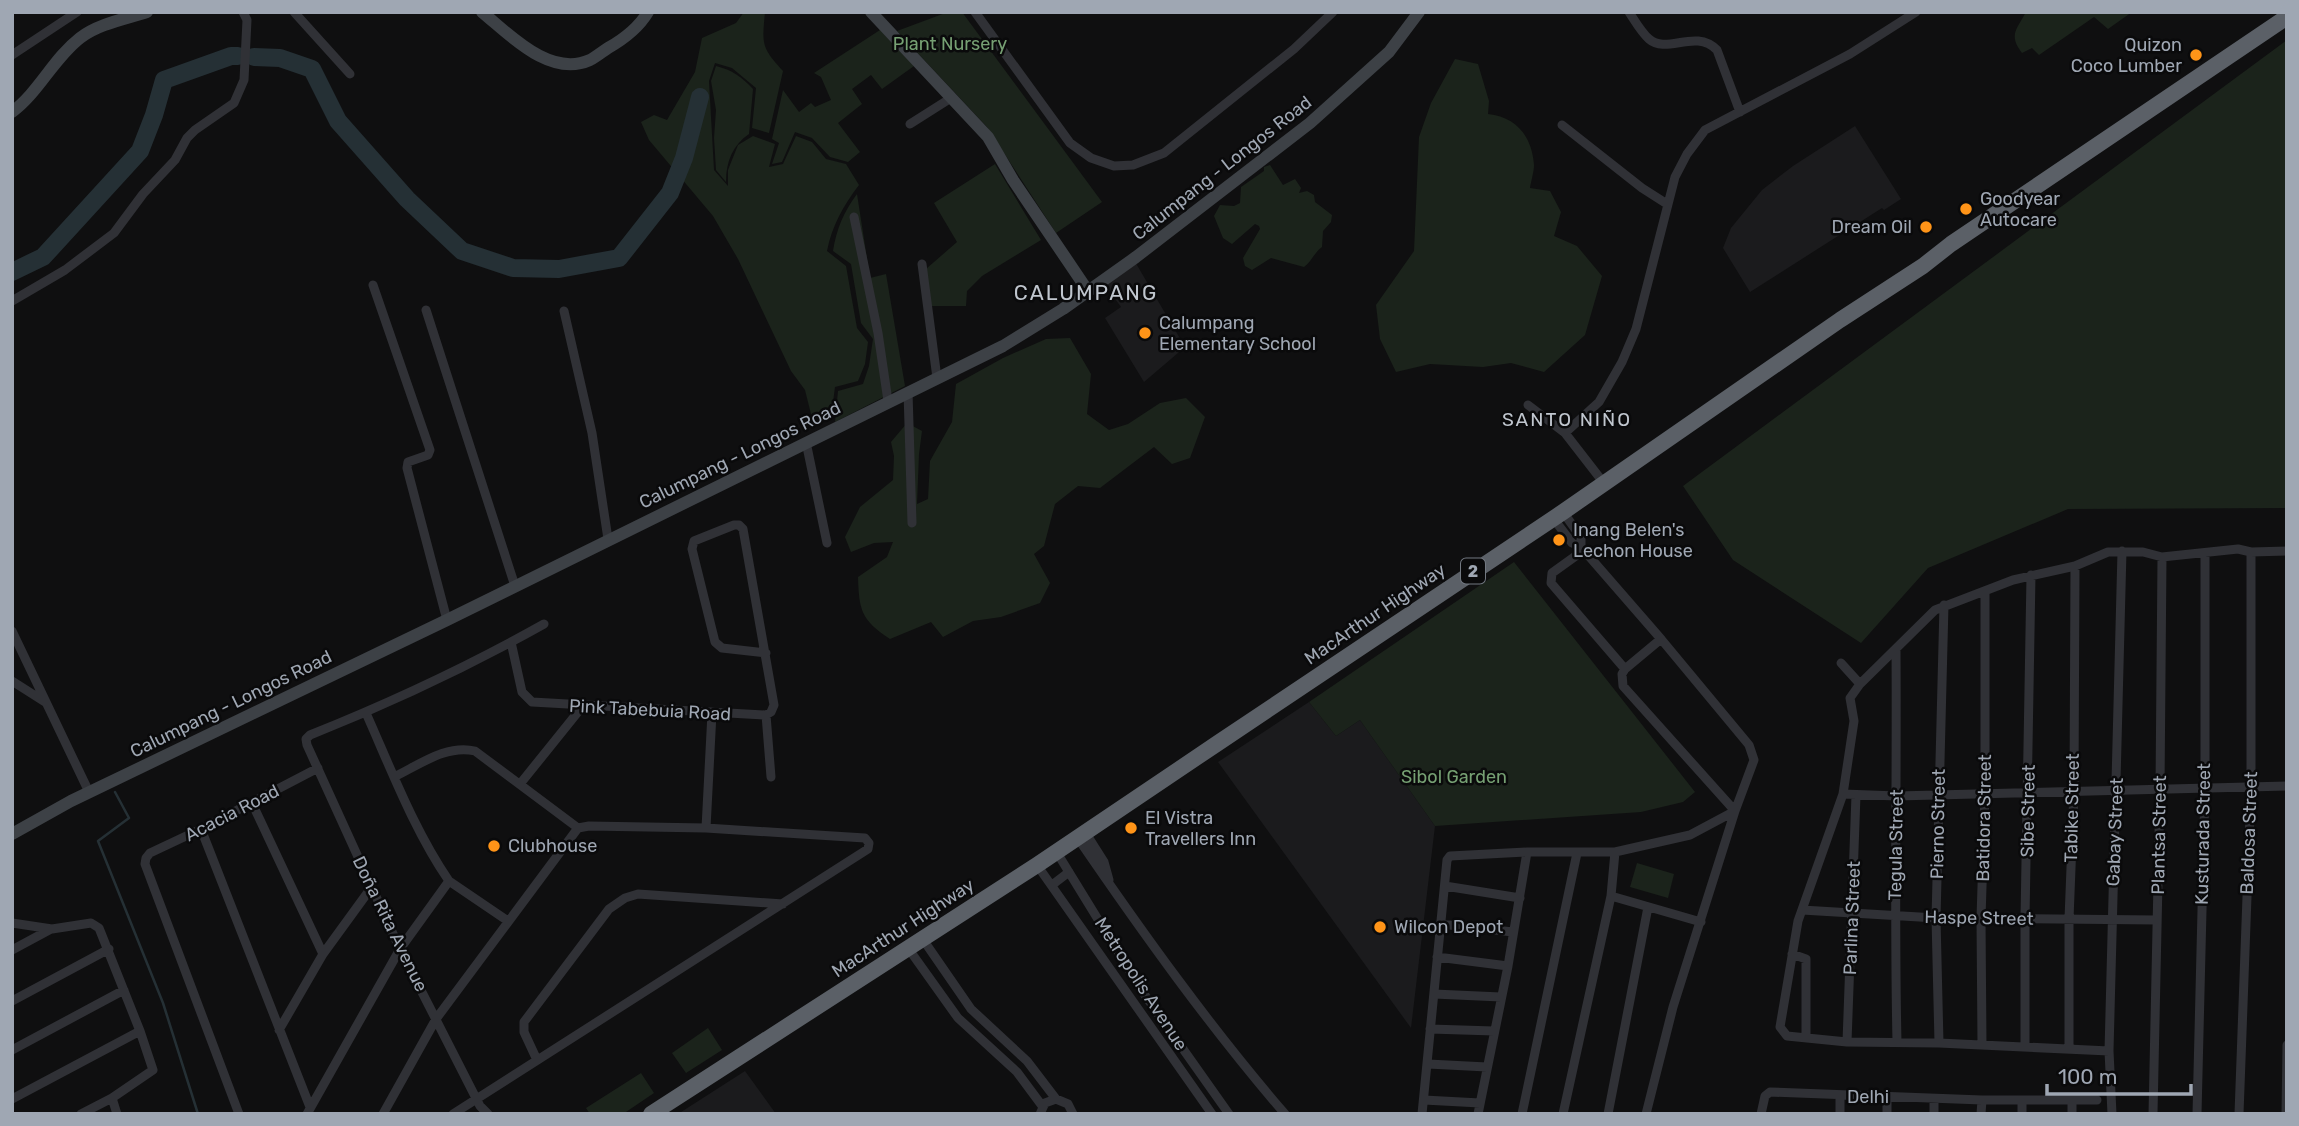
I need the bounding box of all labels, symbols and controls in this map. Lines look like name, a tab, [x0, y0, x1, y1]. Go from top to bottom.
park label: Plant Nursery	[893, 33, 1007, 55]
place label: Quizon Coco Lumber	[2071, 34, 2182, 77]
marker: Quizon Coco Lumber	[2188, 47, 2204, 63]
street label: Calumpang - Longos Road	[1128, 91, 1316, 245]
place label: Goodyear Autocare	[1980, 188, 2060, 231]
marker: Goodyear Autocare	[1958, 201, 1974, 217]
place label: Dream Oil	[1832, 216, 1912, 238]
marker: Dream Oil	[1918, 219, 1934, 235]
district label: CALUMPANG	[1014, 280, 1158, 305]
place label: Calumpang Elementary School	[1159, 312, 1316, 355]
marker: Calumpang Elementary School	[1137, 325, 1153, 341]
street label: Calumpang - Longos Road	[636, 397, 844, 513]
district label: SANTO NIÑO	[1502, 408, 1632, 431]
place label: Inang Belen's Lechon House	[1573, 519, 1693, 562]
marker: Inang Belen's Lechon House	[1551, 532, 1567, 548]
road number: 2	[1461, 558, 1485, 584]
street label: MacArthur Highway	[1300, 559, 1450, 669]
street label: Calumpang - Longos Road	[127, 646, 335, 762]
street label: Pink Tabebuia Road	[568, 695, 732, 725]
street label: Tabike Street	[2060, 753, 2084, 863]
street label: Batidora Street	[1972, 754, 1996, 882]
street label: Kusturada Street	[2191, 763, 2215, 905]
street label: Sibe Street	[2016, 764, 2040, 858]
park label: Sibol Garden	[1401, 766, 1507, 788]
street label: Pierno Street	[1926, 769, 1950, 879]
street label: Baldosa Street	[2236, 771, 2262, 895]
street label: Plantsa Street	[2147, 775, 2171, 895]
street label: Gabay Street	[2102, 777, 2128, 887]
street label: Acacia Road	[181, 780, 283, 846]
street label: Tegula Street	[1884, 789, 1908, 901]
place label: El Vistra Travellers Inn	[1145, 807, 1256, 850]
marker: El Vistra Travellers Inn	[1123, 820, 1139, 836]
place label: Clubhouse	[508, 835, 597, 857]
marker: Clubhouse	[486, 838, 502, 854]
street label: Doña Rita Avenue	[348, 853, 432, 995]
street label: Parlina Street	[1839, 861, 1865, 975]
street label: MacArthur Highway	[828, 874, 978, 982]
street label: Haspe Street	[1924, 906, 2034, 930]
street label: Metropolis Avenue	[1090, 913, 1192, 1055]
place label: Wilcon Depot	[1394, 916, 1503, 938]
marker: Wilcon Depot	[1372, 919, 1388, 935]
scale bar	[2047, 1052, 2190, 1096]
text: 100 m	[2058, 1064, 2117, 1089]
street label: Delhi	[1847, 1086, 1889, 1108]

